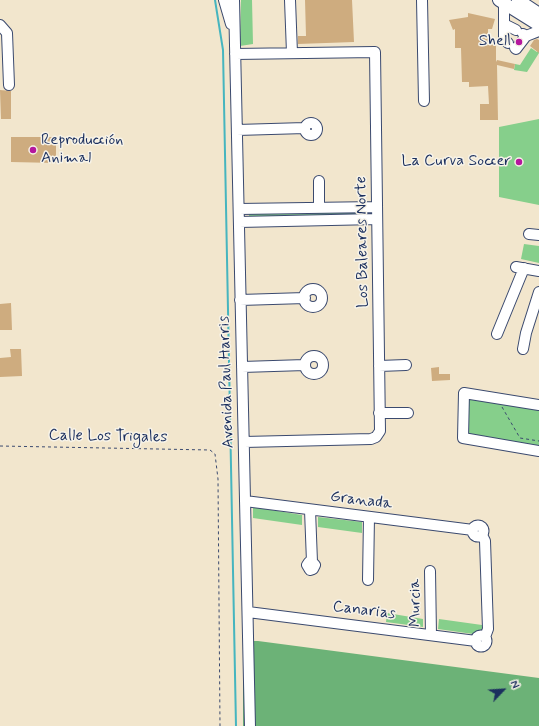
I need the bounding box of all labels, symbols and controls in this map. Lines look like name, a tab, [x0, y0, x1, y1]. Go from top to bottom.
place label: Shell	[479, 32, 511, 52]
marker: Shell	[514, 37, 524, 47]
place label: Reproducción Animal	[41, 131, 123, 169]
marker: Reproducción Animal	[28, 145, 38, 155]
place label: La Curva Soccer	[402, 152, 511, 172]
marker: La Curva Soccer	[514, 157, 524, 167]
street label: Los Baleares Norte	[352, 176, 374, 308]
street label: Avenida Paul Harris	[215, 315, 239, 449]
street label: Calle Los Trigales	[48, 426, 168, 448]
street label: Granada	[329, 488, 393, 514]
street label: Murcia	[406, 579, 426, 627]
street label: Canarias	[331, 598, 397, 624]
north arrow	[483, 670, 523, 710]
text: N	[506, 679, 522, 691]

